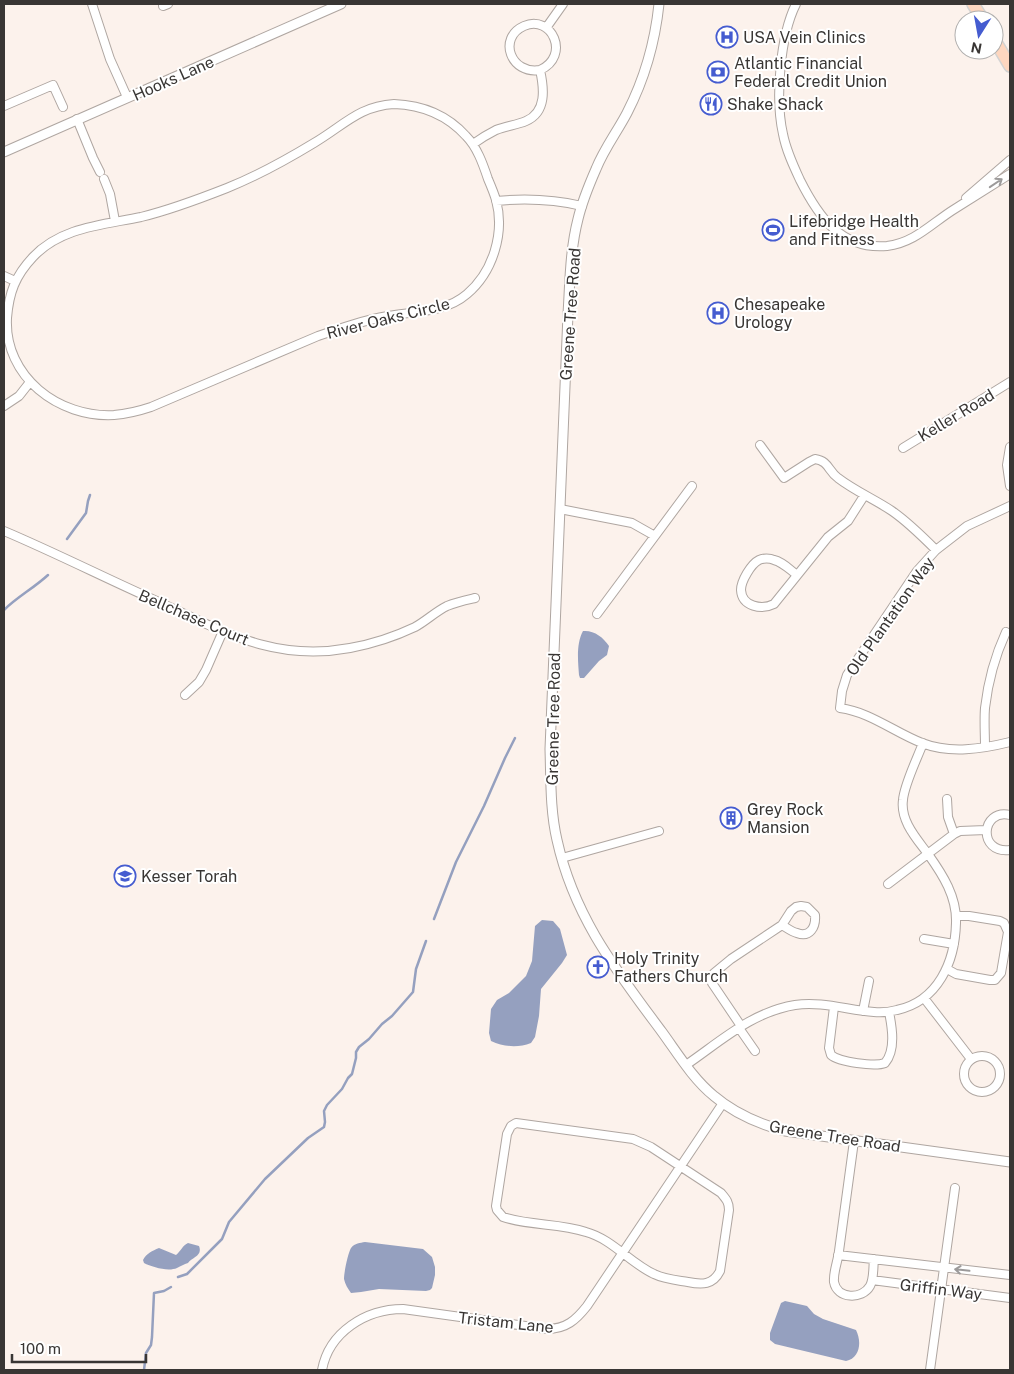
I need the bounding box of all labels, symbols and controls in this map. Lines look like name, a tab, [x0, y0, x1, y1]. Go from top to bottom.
north arrow	[954, 10, 1004, 60]
hospital icon: USA Vein Clinics	[715, 25, 739, 49]
place label: USA Vein Clinics	[743, 28, 866, 47]
text: N	[970, 39, 983, 57]
street label: Hooks Lane	[130, 52, 217, 105]
place label: Atlantic Financial Federal Credit Union	[734, 54, 887, 91]
bank icon: Atlantic Financial Federal Credit Union	[706, 60, 730, 84]
restaurant icon: Shake Shack	[699, 92, 723, 116]
place label: Shake Shack	[727, 95, 824, 114]
one-way arrow	[989, 178, 1003, 188]
place label: Lifebridge Health and Fitness	[789, 212, 919, 249]
sports icon: Lifebridge Health and Fitness	[761, 218, 785, 242]
street label: Greene Tree Road	[556, 247, 585, 381]
street label: River Oaks Circle	[325, 294, 452, 343]
place label: Chesapeake Urology	[734, 295, 825, 332]
hospital icon: Chesapeake Urology	[706, 301, 730, 325]
street label: Keller Road	[915, 385, 998, 446]
street label: Old Plantation Way	[842, 553, 939, 679]
street label: Bellchase Court	[136, 586, 252, 649]
street label: Greene Tree Road	[543, 652, 564, 786]
place label: Grey Rock Mansion	[747, 800, 823, 837]
building icon: Grey Rock Mansion	[719, 806, 743, 830]
school or university icon: Kesser Torah	[113, 864, 137, 888]
place label: Kesser Torah	[141, 867, 237, 886]
place label: Holy Trinity Fathers Church	[614, 949, 728, 986]
church icon: Holy Trinity Fathers Church	[586, 955, 610, 979]
street label: Greene Tree Road	[768, 1117, 902, 1156]
one-way arrow	[954, 1265, 970, 1275]
street label: Griffin Way	[899, 1275, 984, 1304]
street label: Tristam Lane	[457, 1308, 555, 1337]
scale bar	[12, 1332, 146, 1364]
text: 100 m	[20, 1340, 61, 1357]

